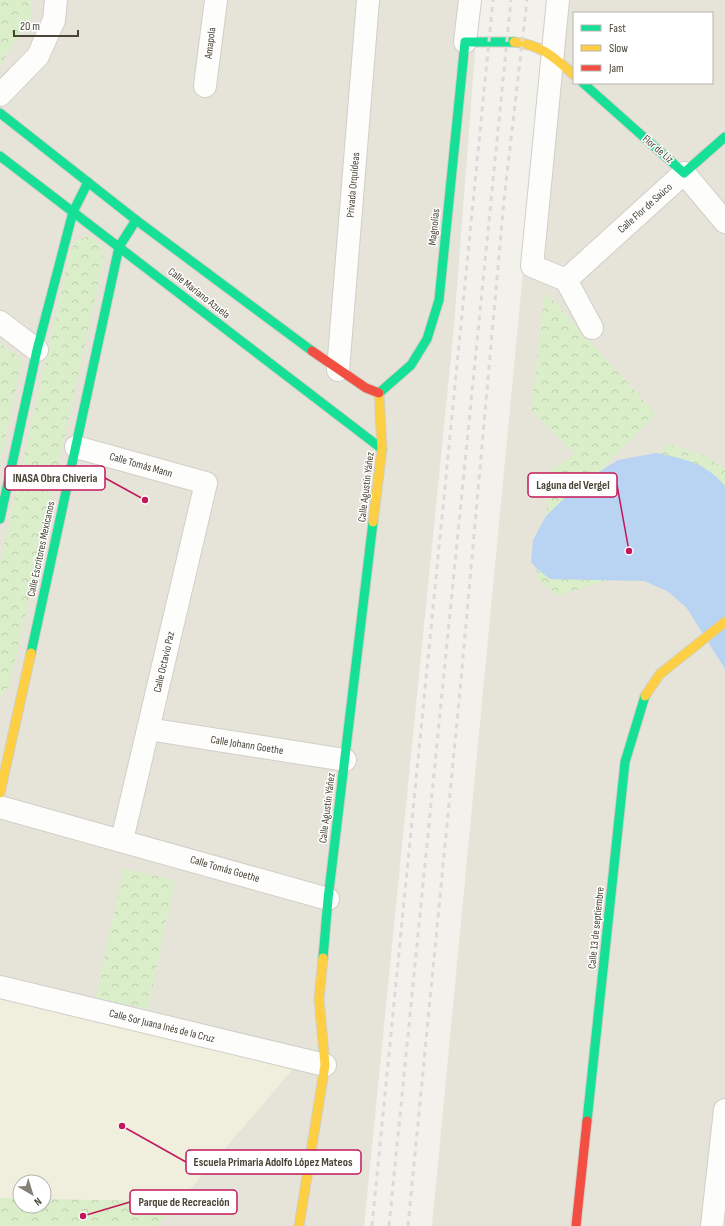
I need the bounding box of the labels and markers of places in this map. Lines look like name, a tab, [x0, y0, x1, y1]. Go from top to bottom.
callout: INASA Obra Chiveria	[5, 466, 105, 490]
callout: Laguna del Vergel	[528, 473, 617, 497]
callout: Escuela Primaria Adolfo López Mateos	[186, 1150, 361, 1174]
callout: Parque de Recreación	[130, 1190, 237, 1214]

